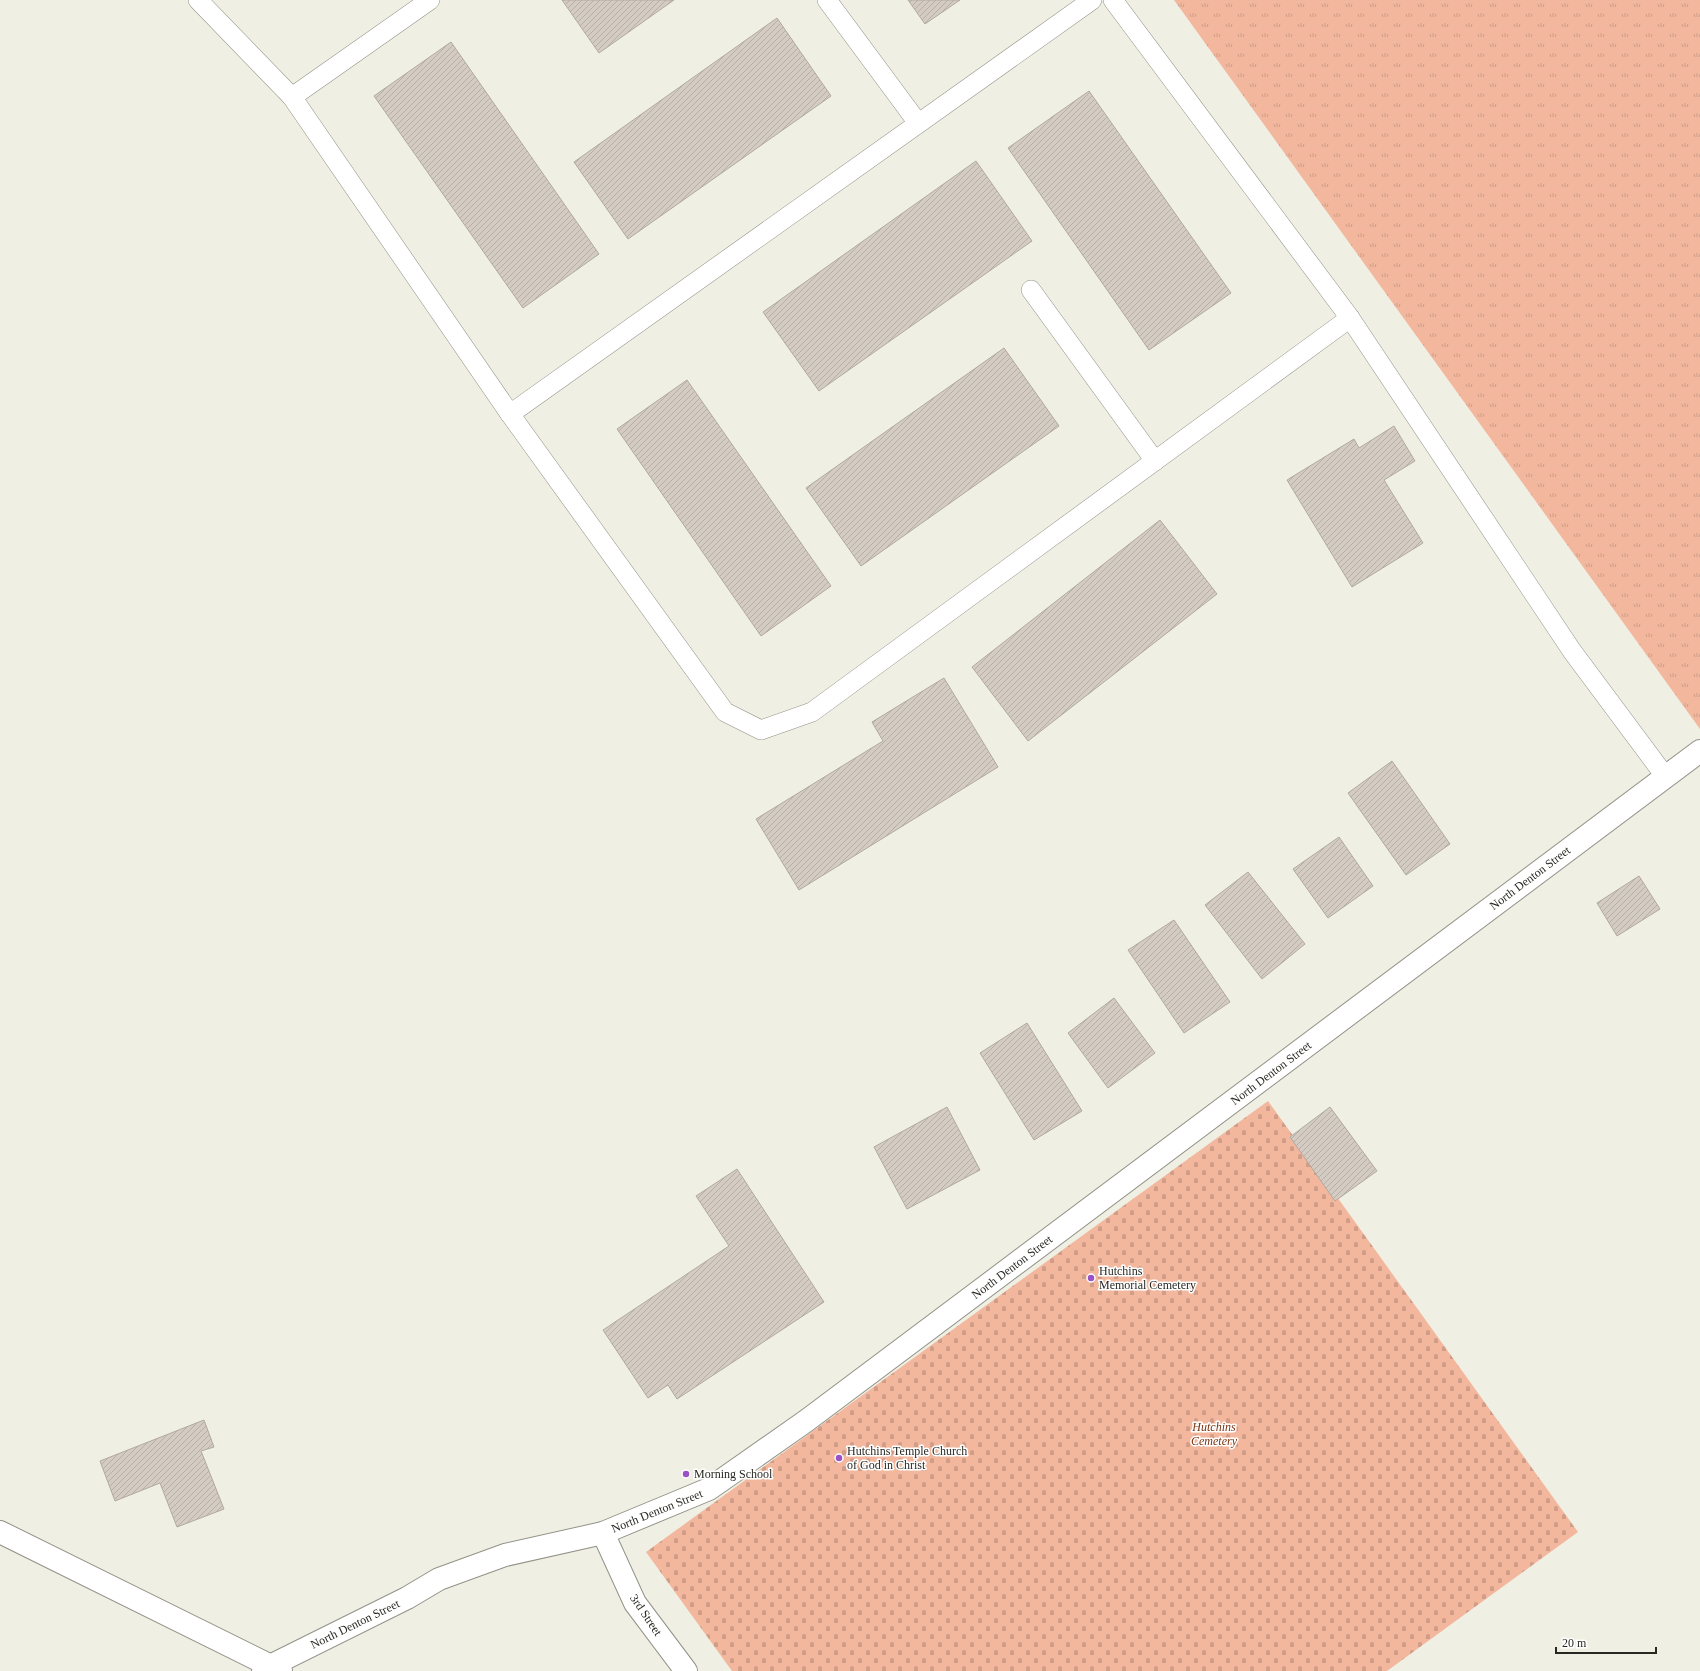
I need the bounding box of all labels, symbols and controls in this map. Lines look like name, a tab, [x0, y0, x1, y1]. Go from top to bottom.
street label: North Denton Street	[1487, 843, 1574, 913]
street label: North Denton Street	[1228, 1038, 1315, 1108]
street label: North Denton Street	[969, 1232, 1056, 1302]
place label: Hutchins Memorial Cemetery	[1099, 1264, 1196, 1292]
marker: Hutchins Memorial Cemetery	[1086, 1273, 1096, 1283]
park label: Hutchins Cemetery	[1191, 1420, 1238, 1448]
place label: Hutchins Temple Church of God in Christ	[847, 1444, 967, 1472]
marker: Hutchins Temple Church of God in Christ	[834, 1453, 844, 1463]
place label: Morning School	[694, 1467, 773, 1481]
marker: Morning School	[681, 1469, 691, 1479]
street label: North Denton Street	[609, 1486, 705, 1536]
street label: 3rd Street	[627, 1592, 665, 1639]
street label: North Denton Street	[308, 1596, 402, 1652]
scale bar	[1556, 1629, 1656, 1655]
text: 20 m	[1562, 1636, 1587, 1650]

